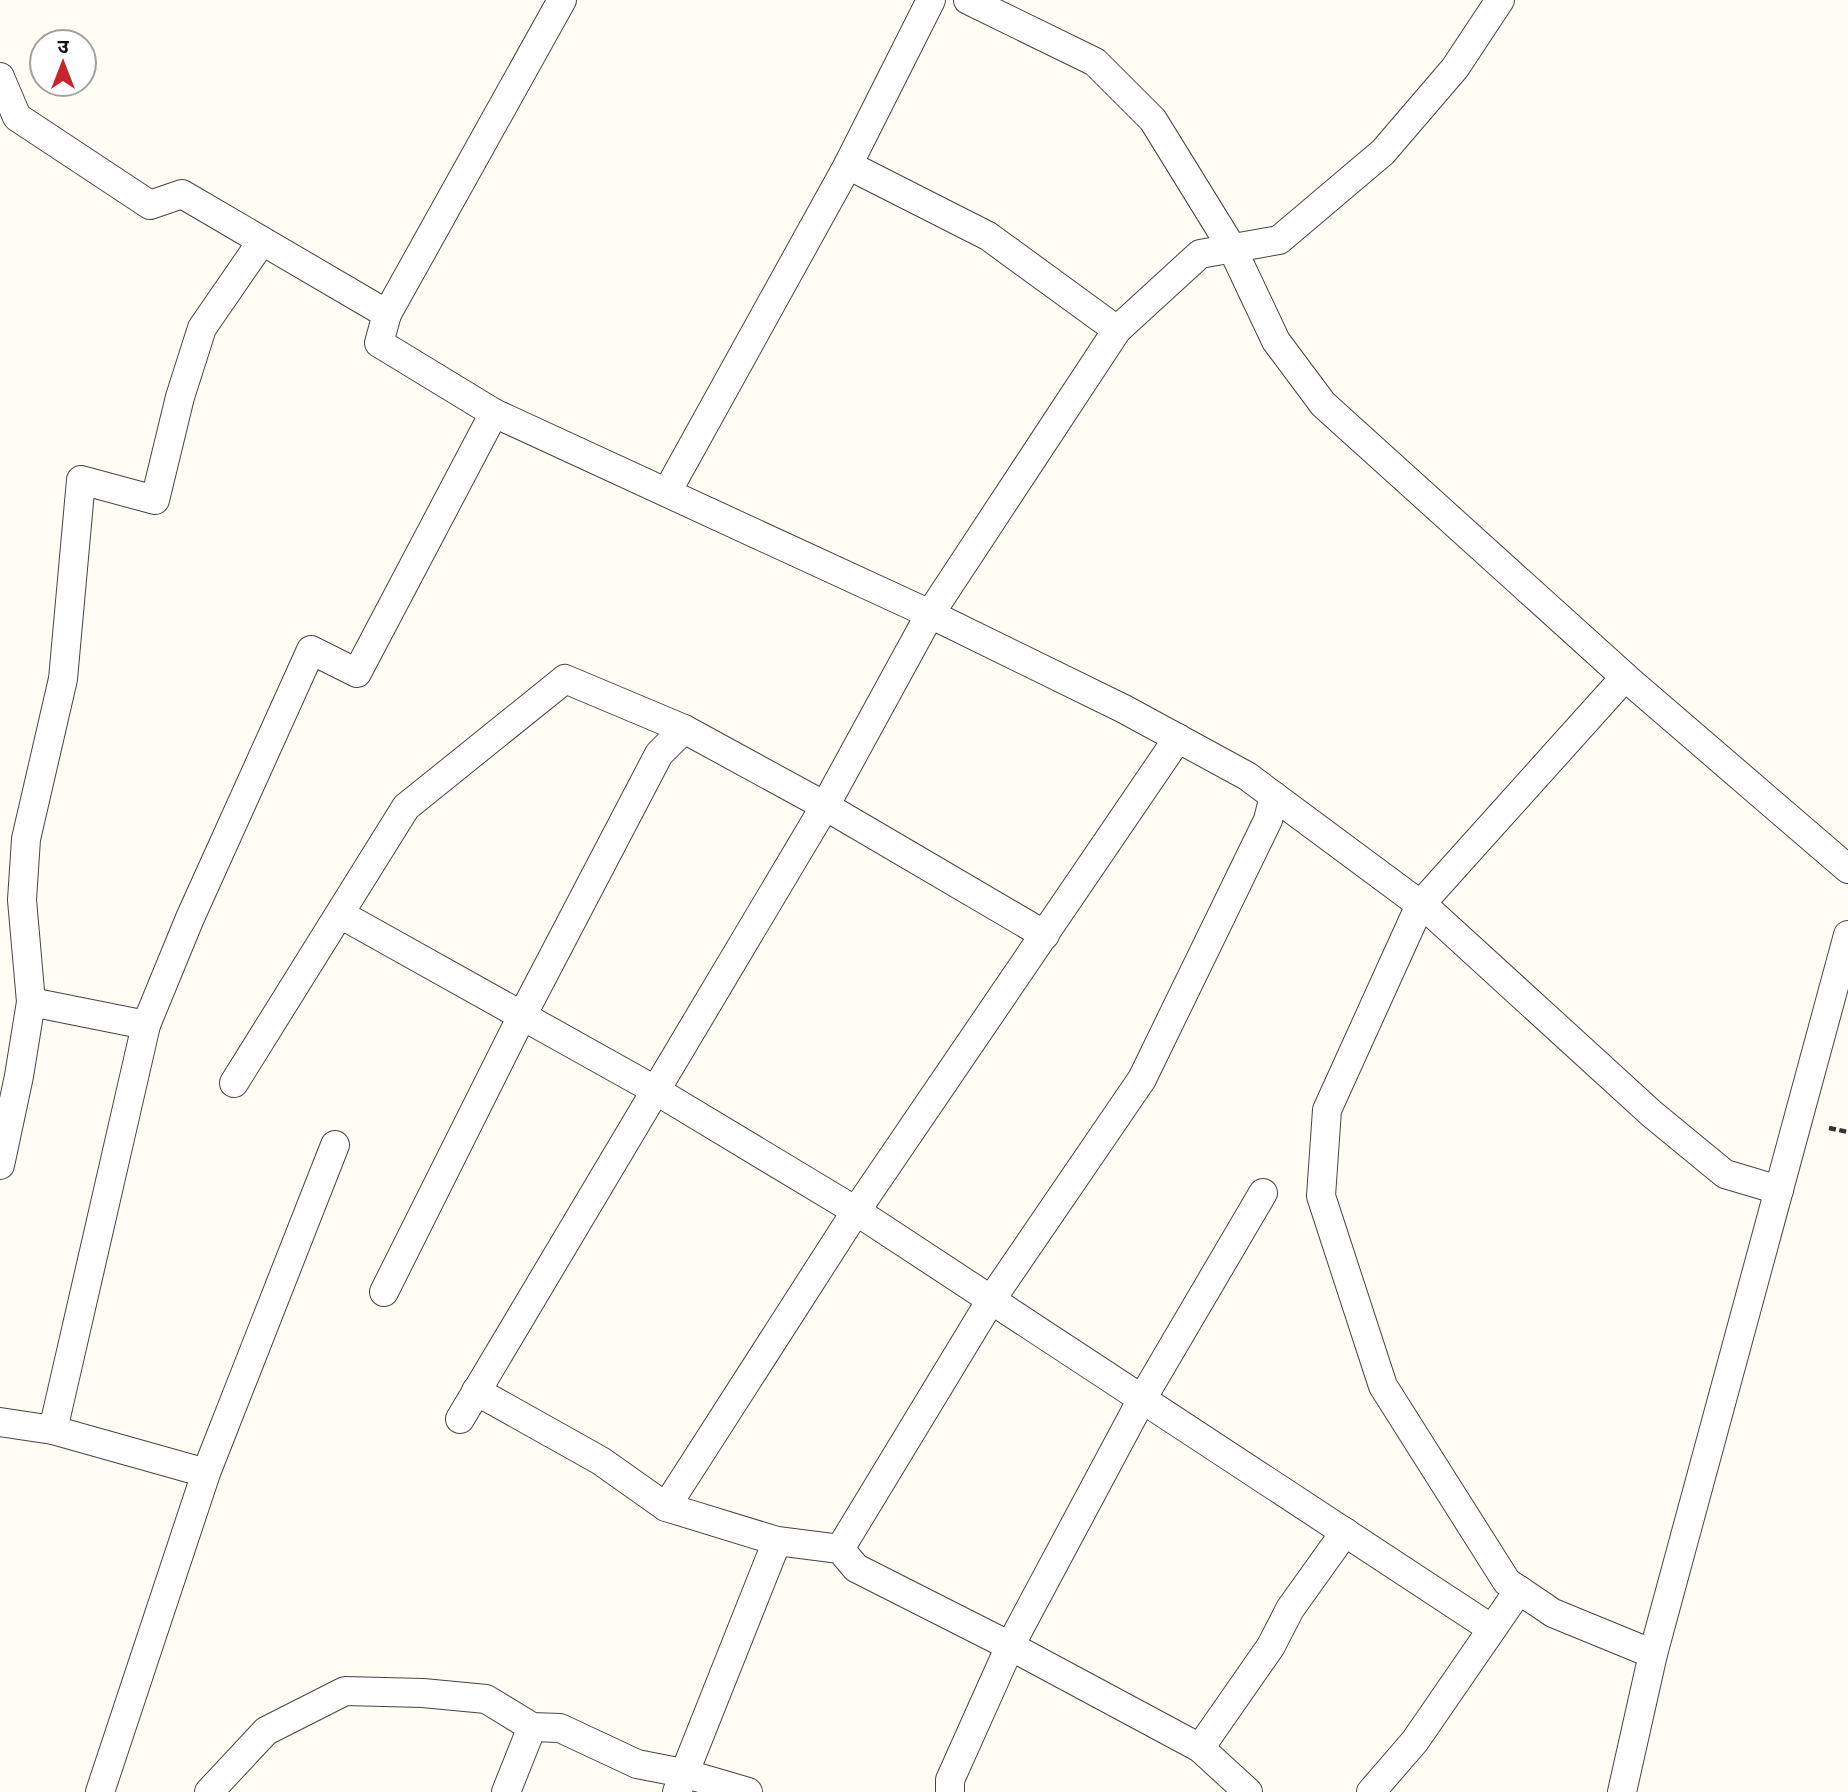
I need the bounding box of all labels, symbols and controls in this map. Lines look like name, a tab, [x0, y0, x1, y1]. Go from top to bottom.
north arrow	[28, 28, 98, 98]
text: उ	[57, 34, 69, 58]

